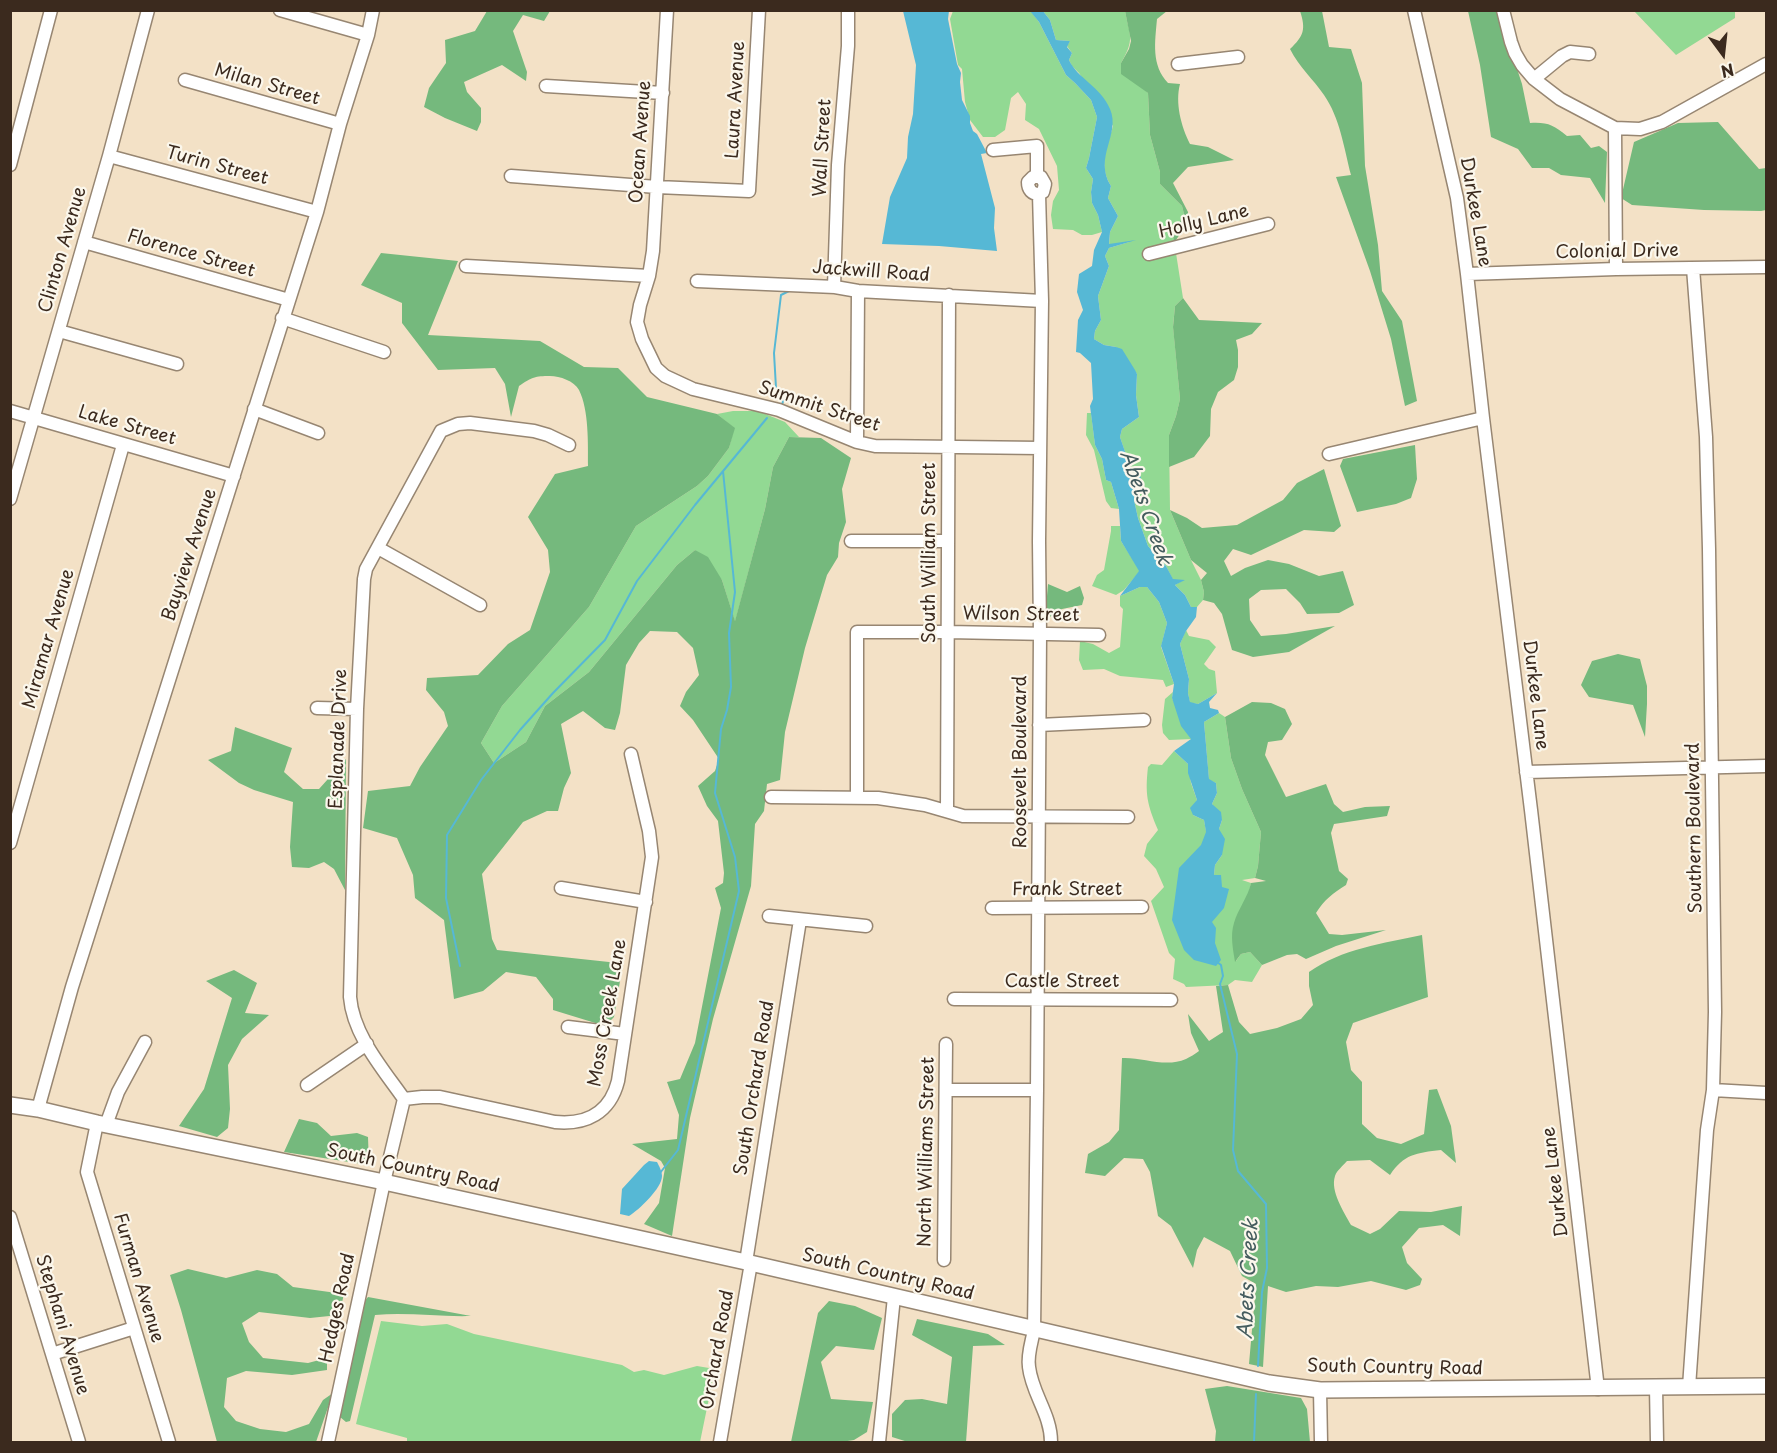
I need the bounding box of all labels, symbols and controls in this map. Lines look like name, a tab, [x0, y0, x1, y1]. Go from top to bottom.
north arrow	[1693, 24, 1753, 84]
street label: Laura Avenue	[722, 41, 750, 159]
text: N	[1718, 58, 1737, 85]
street label: Milan Street	[212, 60, 322, 110]
street label: Ocean Avenue	[626, 80, 656, 204]
street label: Wall Street	[810, 98, 836, 198]
street label: Turin Street	[164, 142, 270, 190]
street label: Durkee Lane	[1455, 155, 1495, 269]
street label: Clinton Avenue	[35, 185, 91, 315]
street label: Holly Lane	[1157, 200, 1251, 244]
street label: Florence Street	[125, 225, 257, 283]
street label: Colonial Drive	[1555, 240, 1679, 264]
street label: Jackwill Road	[811, 257, 931, 287]
street label: Summit Street	[755, 377, 883, 437]
street label: Lake Street	[76, 402, 178, 450]
water label: Abets Creek	[1114, 447, 1176, 569]
street label: South William Street	[919, 463, 941, 643]
street label: Bayview Avenue	[158, 486, 222, 624]
street label: Miramar Avenue	[19, 567, 79, 711]
street label: Wilson Street	[962, 603, 1080, 627]
street label: Durkee Lane	[1518, 638, 1552, 752]
street label: Esplanade Drive	[326, 669, 352, 809]
street label: Roosevelt Boulevard	[1010, 676, 1032, 848]
street label: Southern Boulevard	[1683, 743, 1707, 913]
street label: Frank Street	[1012, 879, 1122, 901]
street label: Moss Creek Lane	[584, 937, 632, 1089]
street label: Castle Street	[1005, 971, 1119, 993]
street label: South Orchard Road	[731, 999, 779, 1177]
street label: North Williams Street	[915, 1057, 939, 1247]
street label: Durkee Lane	[1539, 1125, 1573, 1239]
street label: South Country Road	[325, 1140, 501, 1198]
street label: Furman Avenue	[108, 1211, 168, 1345]
water label: Abets Creek	[1234, 1218, 1264, 1340]
street label: South Country Road	[800, 1245, 976, 1305]
street label: Hedges Road	[316, 1251, 360, 1365]
street label: Stephani Avenue	[30, 1253, 94, 1397]
street label: Orchard Road	[697, 1288, 739, 1412]
street label: South Country Road	[1307, 1356, 1483, 1380]

